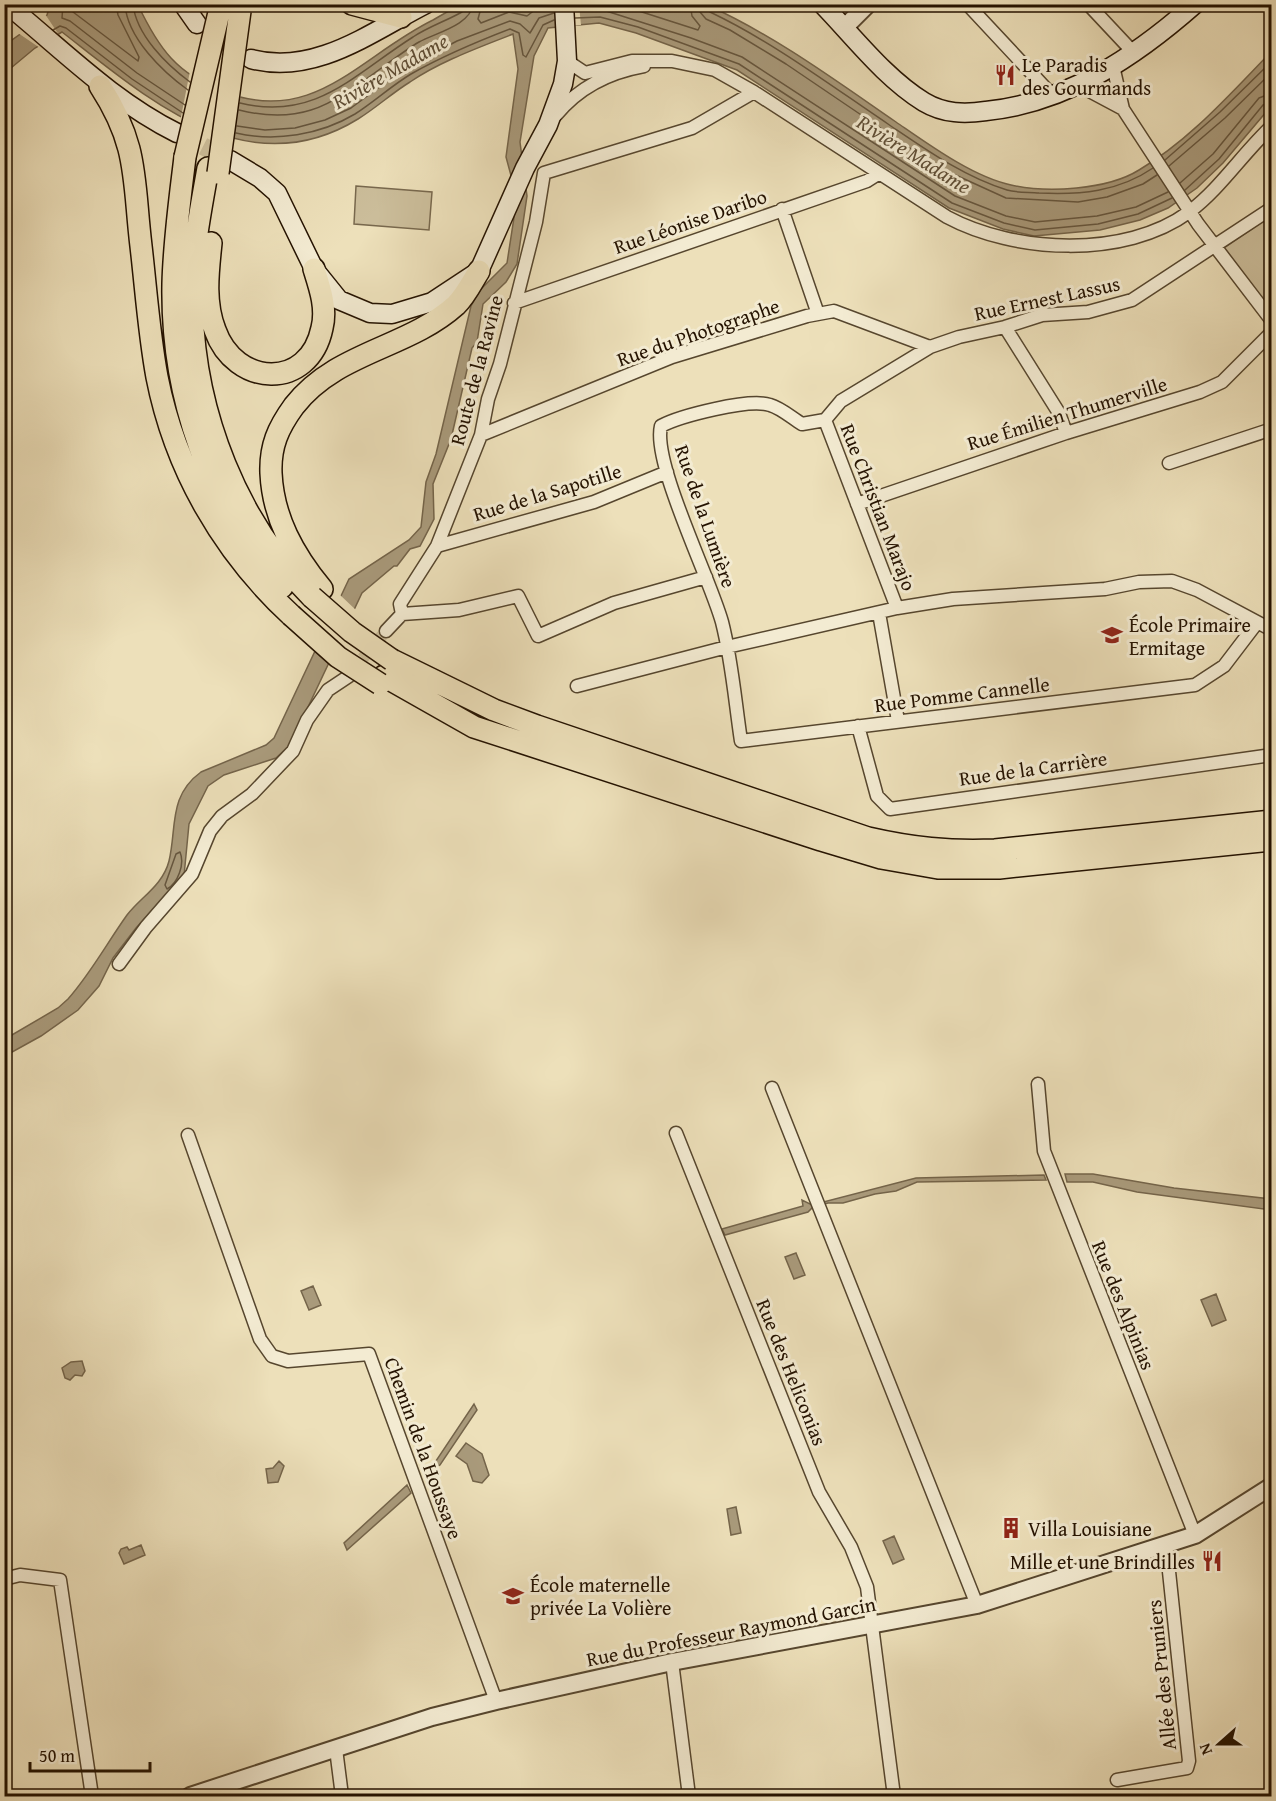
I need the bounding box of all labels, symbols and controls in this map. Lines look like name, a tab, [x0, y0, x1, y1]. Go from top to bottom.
water label: Rivière Madame	[325, 25, 454, 117]
place label: Le Paradis des Gourmands	[1022, 50, 1151, 102]
restaurant icon: Le Paradis des Gourmands	[993, 63, 1017, 87]
water label: Rivière Madame	[850, 106, 977, 201]
street label: Rue Léonise Daribo	[610, 181, 770, 261]
street label: Rue Ernest Lassus	[971, 268, 1123, 328]
street label: Rue du Photographe	[613, 291, 783, 373]
street label: Route de la Ravine	[442, 292, 510, 448]
street label: Rue Émilien Thumerville	[963, 369, 1171, 457]
street label: Rue Christian Marajo	[834, 419, 924, 595]
street label: Rue de la Lumière	[668, 441, 744, 591]
street label: Rue de la Sapotille	[469, 456, 625, 528]
place label: École Primaire Ermitage	[1129, 610, 1251, 662]
school or university icon: École Primaire Ermitage	[1100, 623, 1124, 647]
street label: Rue Pomme Cannelle	[873, 669, 1051, 719]
street label: Rue de la Carrière	[957, 743, 1109, 793]
street label: Rue des Alpinias	[1085, 1236, 1163, 1374]
street label: Rue des Heliconias	[749, 1294, 835, 1450]
street label: Chemin de la Houssaye	[378, 1353, 470, 1543]
place label: Villa Louisiane	[1028, 1514, 1152, 1543]
building icon: Villa Louisiane	[999, 1516, 1023, 1540]
place label: Mille et une Brindilles	[1010, 1547, 1195, 1576]
restaurant icon: Mille et une Brindilles	[1200, 1549, 1224, 1573]
place label: École maternelle privée La Volière	[530, 1570, 671, 1622]
school or university icon: École maternelle privée La Volière	[501, 1584, 525, 1608]
street label: Rue du Professeur Raymond Garcin	[584, 1589, 878, 1673]
street label: Allée des Pruniers	[1139, 1598, 1183, 1752]
north arrow	[1189, 1714, 1249, 1774]
scale bar	[30, 1735, 150, 1773]
text: N	[1192, 1740, 1218, 1759]
text: 50 m	[39, 1742, 75, 1769]

